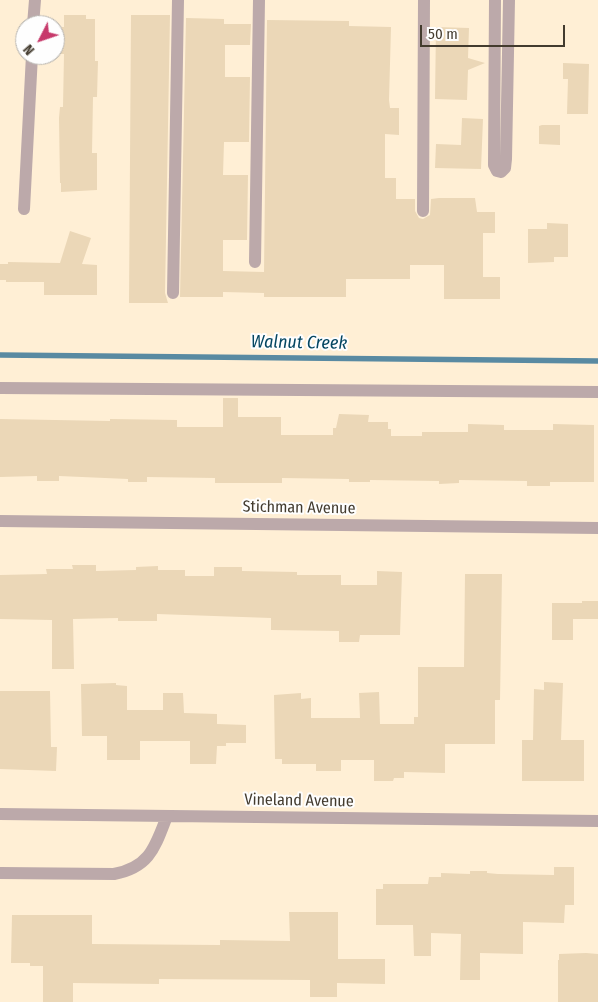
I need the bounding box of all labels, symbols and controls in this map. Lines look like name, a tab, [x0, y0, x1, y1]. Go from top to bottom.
north arrow	[15, 15, 65, 65]
scale bar	[423, 15, 568, 47]
text: 50 m	[428, 25, 458, 43]
text: N	[20, 41, 38, 58]
water label: Walnut Creek	[251, 331, 347, 355]
street label: Stichman Avenue	[242, 497, 356, 519]
street label: Vineland Avenue	[244, 790, 354, 812]

